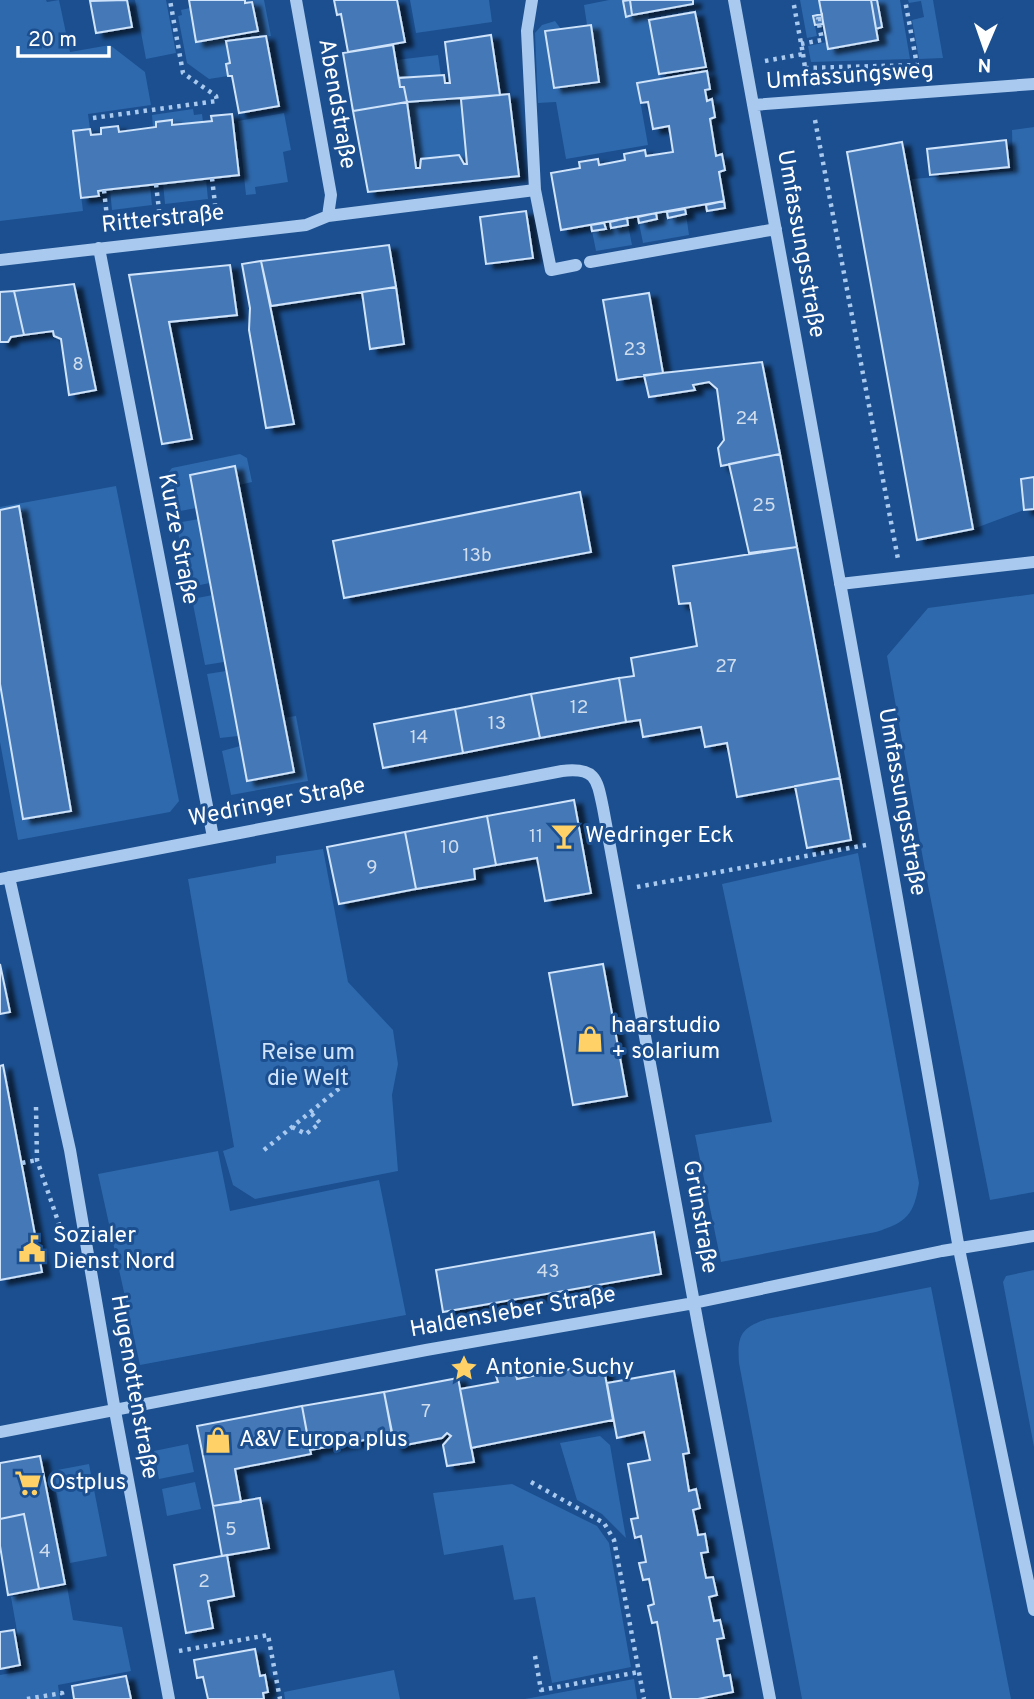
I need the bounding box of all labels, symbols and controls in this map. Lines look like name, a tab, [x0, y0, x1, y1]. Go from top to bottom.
scale bar	[18, 14, 108, 58]
north arrow	[950, 14, 1020, 84]
text: 20 m	[28, 27, 77, 54]
street label: Abendstraße	[310, 37, 362, 171]
text: N	[977, 52, 992, 76]
street label: Umfassungsweg	[765, 57, 935, 97]
street label: Umfassungsstraße	[769, 148, 831, 340]
street label: Ritterstraße	[100, 199, 226, 241]
house number: 23	[623, 338, 647, 362]
house number: 8	[72, 353, 84, 377]
house number: 24	[735, 407, 759, 431]
street label: Kurze Straße	[150, 471, 204, 607]
house number: 25	[752, 494, 776, 518]
house number: 13b	[462, 544, 492, 568]
house number: 27	[715, 655, 737, 679]
house number: 12	[570, 696, 588, 720]
street label: Umfassungsstraße	[870, 706, 932, 898]
house number: 13	[488, 712, 506, 736]
house number: 14	[410, 726, 428, 750]
street label: Wedringer Straße	[186, 772, 368, 834]
bar icon: Wedringer Eck	[549, 821, 579, 851]
place label: Wedringer Eck	[585, 822, 734, 851]
house number: 11	[529, 825, 543, 849]
house number: 10	[440, 836, 460, 860]
house number: 9	[366, 856, 378, 880]
place label: haarstudio + solarium	[611, 1012, 721, 1067]
shop icon: haarstudio + solarium	[575, 1024, 605, 1054]
park label: Reise um die Welt	[261, 1039, 355, 1094]
street label: Grünstraße	[675, 1158, 723, 1276]
place label: Sozialer Dienst Nord	[53, 1222, 175, 1277]
public building icon: Sozialer Dienst Nord	[17, 1234, 47, 1264]
house number: 43	[536, 1260, 560, 1284]
street label: Haldensleber Straße	[408, 1281, 618, 1345]
street label: Hugenottenstraße	[103, 1293, 163, 1481]
place icon: Antonie Suchy	[449, 1353, 479, 1383]
place label: Antonie Suchy	[485, 1354, 634, 1383]
house number: 7	[421, 1400, 431, 1424]
shop icon: A&V Europa plus	[203, 1425, 233, 1455]
place label: A&V Europa plus	[239, 1426, 408, 1455]
supermarket icon: Ostplus	[13, 1468, 43, 1498]
place label: Ostplus	[49, 1469, 126, 1498]
house number: 5	[225, 1518, 237, 1542]
house number: 4	[39, 1540, 51, 1564]
house number: 2	[198, 1570, 210, 1594]

